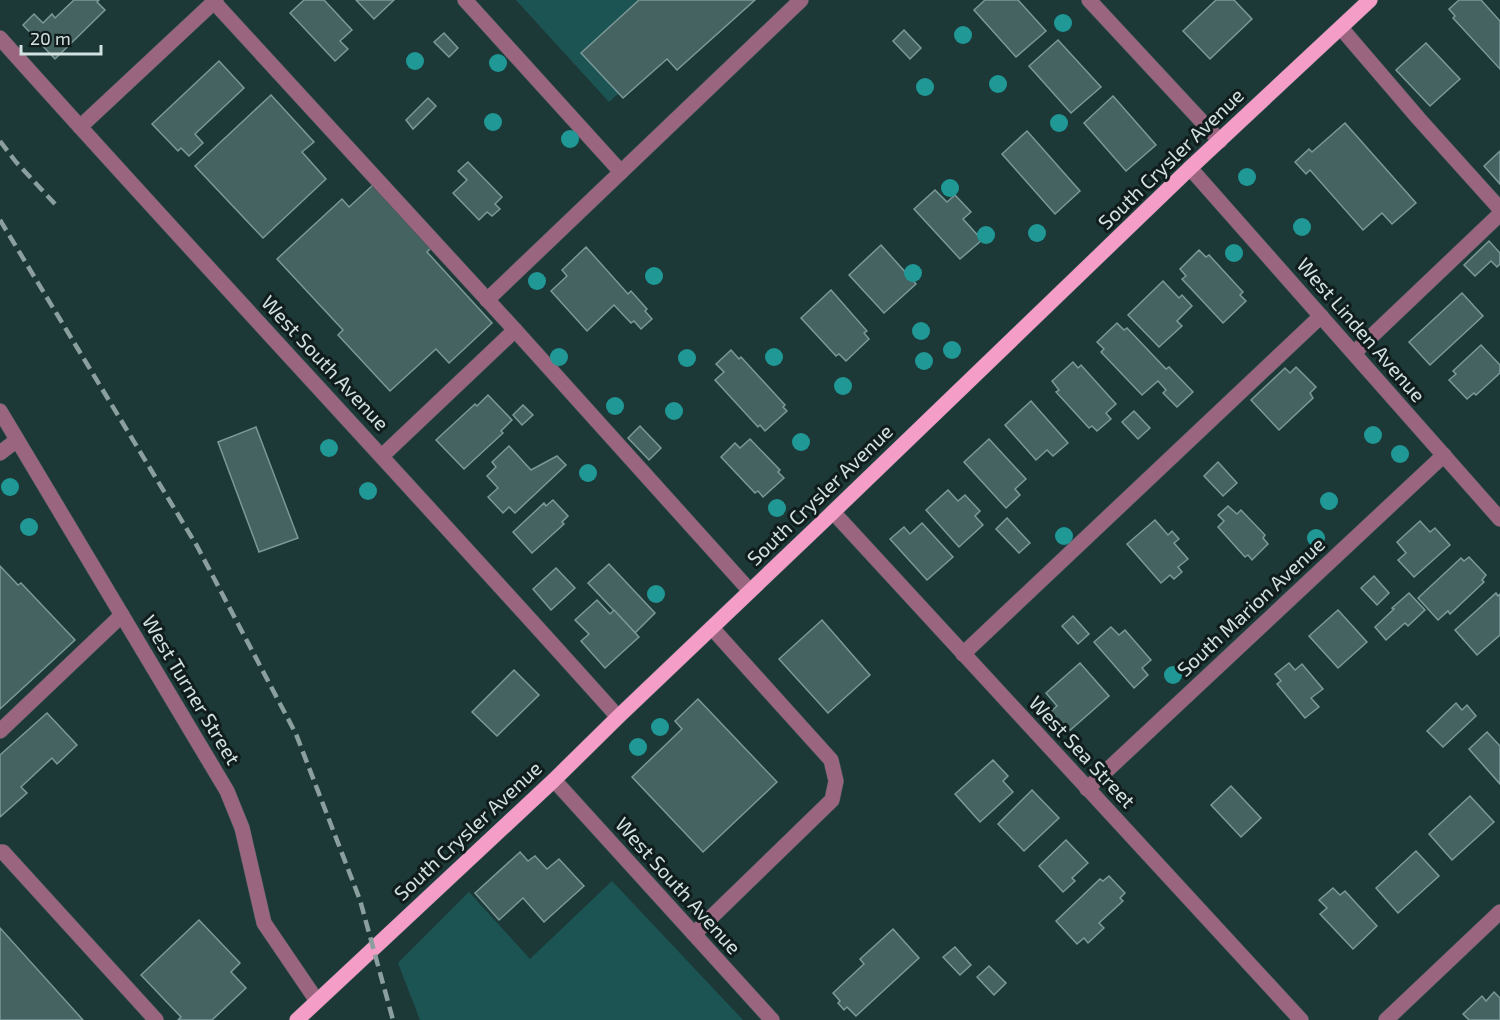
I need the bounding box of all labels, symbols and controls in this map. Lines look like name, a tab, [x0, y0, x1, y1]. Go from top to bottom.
scale bar	[21, 18, 100, 56]
text: 20 m	[30, 27, 71, 49]
street label: South Crysler Avenue	[1093, 83, 1248, 234]
street label: West Linden Avenue	[1293, 252, 1431, 406]
street label: West South Avenue	[257, 290, 394, 435]
street label: South Crysler Avenue	[742, 419, 897, 570]
street label: South Marion Avenue	[1171, 532, 1329, 681]
street label: West Turner Street	[138, 610, 246, 769]
street label: West Sea Street	[1025, 690, 1141, 813]
street label: South Crysler Avenue	[389, 756, 546, 905]
street label: West South Avenue	[611, 812, 746, 959]

